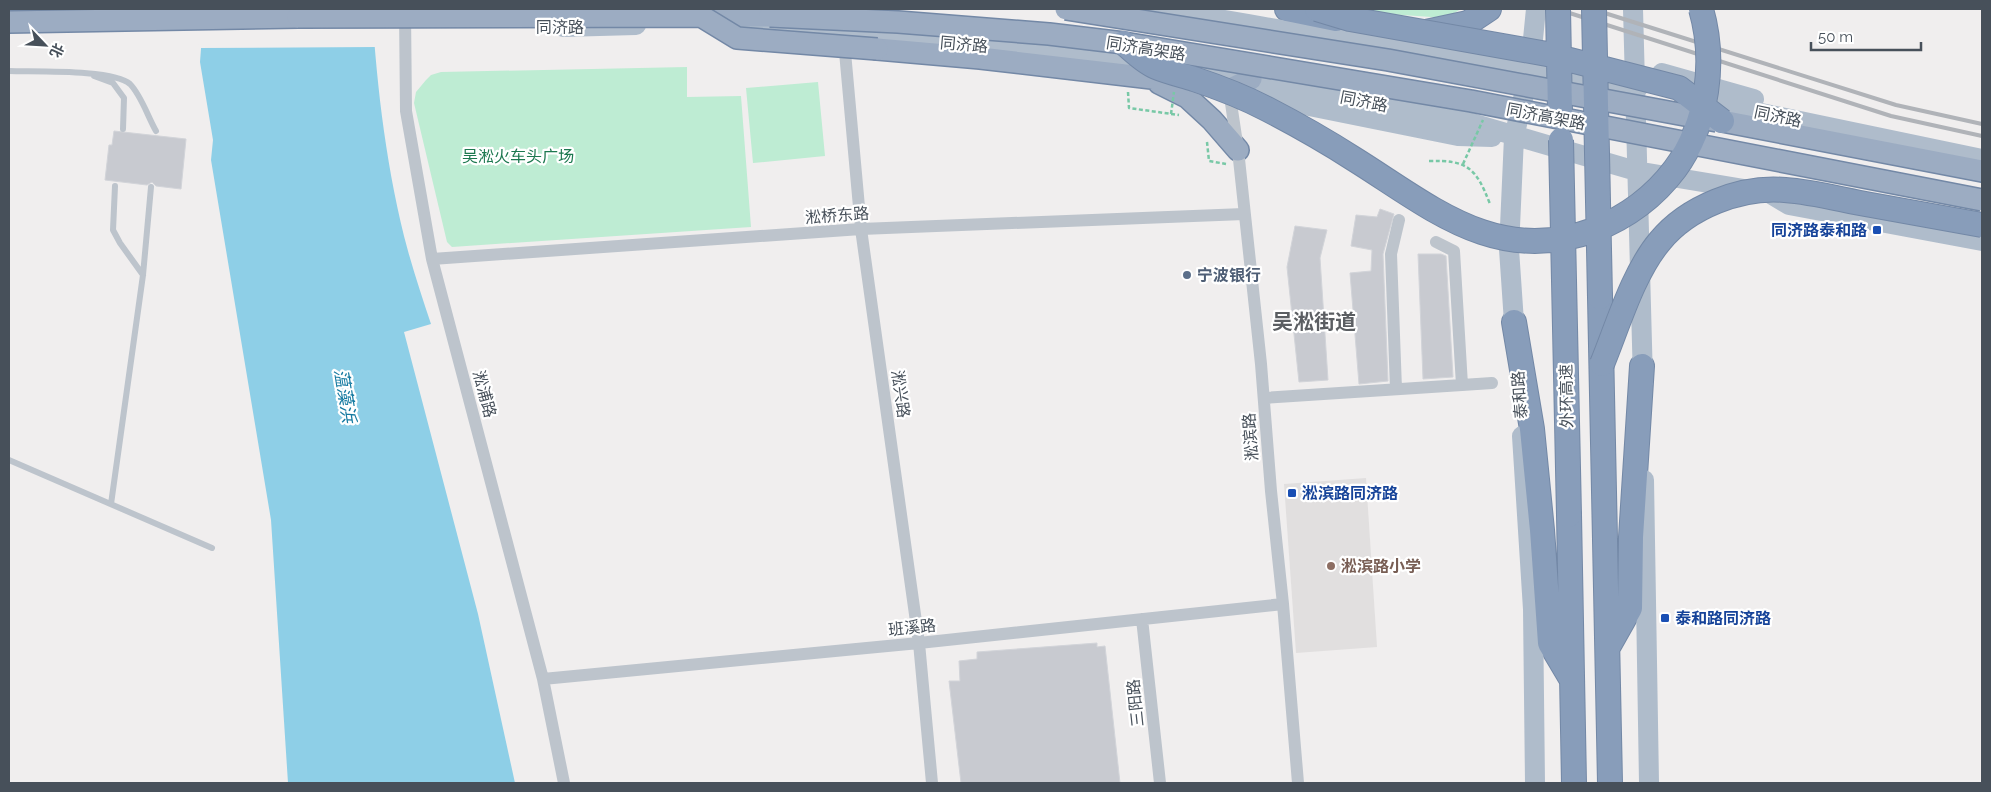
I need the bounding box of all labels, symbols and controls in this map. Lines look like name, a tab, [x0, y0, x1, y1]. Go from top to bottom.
street label: 同济路	[536, 18, 584, 37]
north arrow	[20, 20, 70, 70]
scale bar	[1811, 20, 1921, 52]
text: 50 m	[1818, 28, 1853, 46]
street label: 同济路	[939, 33, 989, 56]
street label: 同济高架路	[1105, 33, 1187, 64]
text: 北	[47, 41, 67, 60]
street label: 同济路	[1339, 88, 1389, 115]
street label: 同济高架路	[1505, 100, 1587, 133]
street label: 同济路	[1752, 102, 1803, 131]
park label: 吴淞火车头广场	[462, 147, 574, 166]
street label: 淞桥东路	[804, 204, 870, 227]
place label: 同济路泰和路	[1771, 221, 1867, 240]
marker: 同济路泰和路	[1871, 224, 1883, 236]
place label: 宁波银行	[1197, 266, 1261, 285]
marker: 宁波银行	[1181, 269, 1193, 281]
district label: 吴淞街道	[1272, 309, 1356, 334]
street label: 外环高速	[1556, 364, 1577, 428]
water label: 蕰藻浜	[331, 368, 360, 426]
street label: 淞浦路	[469, 368, 500, 420]
street label: 淞兴路	[888, 369, 913, 419]
street label: 泰和路	[1508, 370, 1531, 420]
street label: 淞滨路	[1239, 412, 1262, 462]
place label: 淞滨路同济路	[1302, 484, 1398, 503]
marker: 淞滨路同济路	[1286, 487, 1298, 499]
place label: 淞滨路小学	[1341, 557, 1421, 576]
marker: 淞滨路小学	[1325, 560, 1337, 572]
place label: 泰和路同济路	[1675, 609, 1771, 628]
marker: 泰和路同济路	[1659, 612, 1671, 624]
street label: 班溪路	[887, 616, 937, 639]
street label: 三阳路	[1124, 678, 1147, 728]

